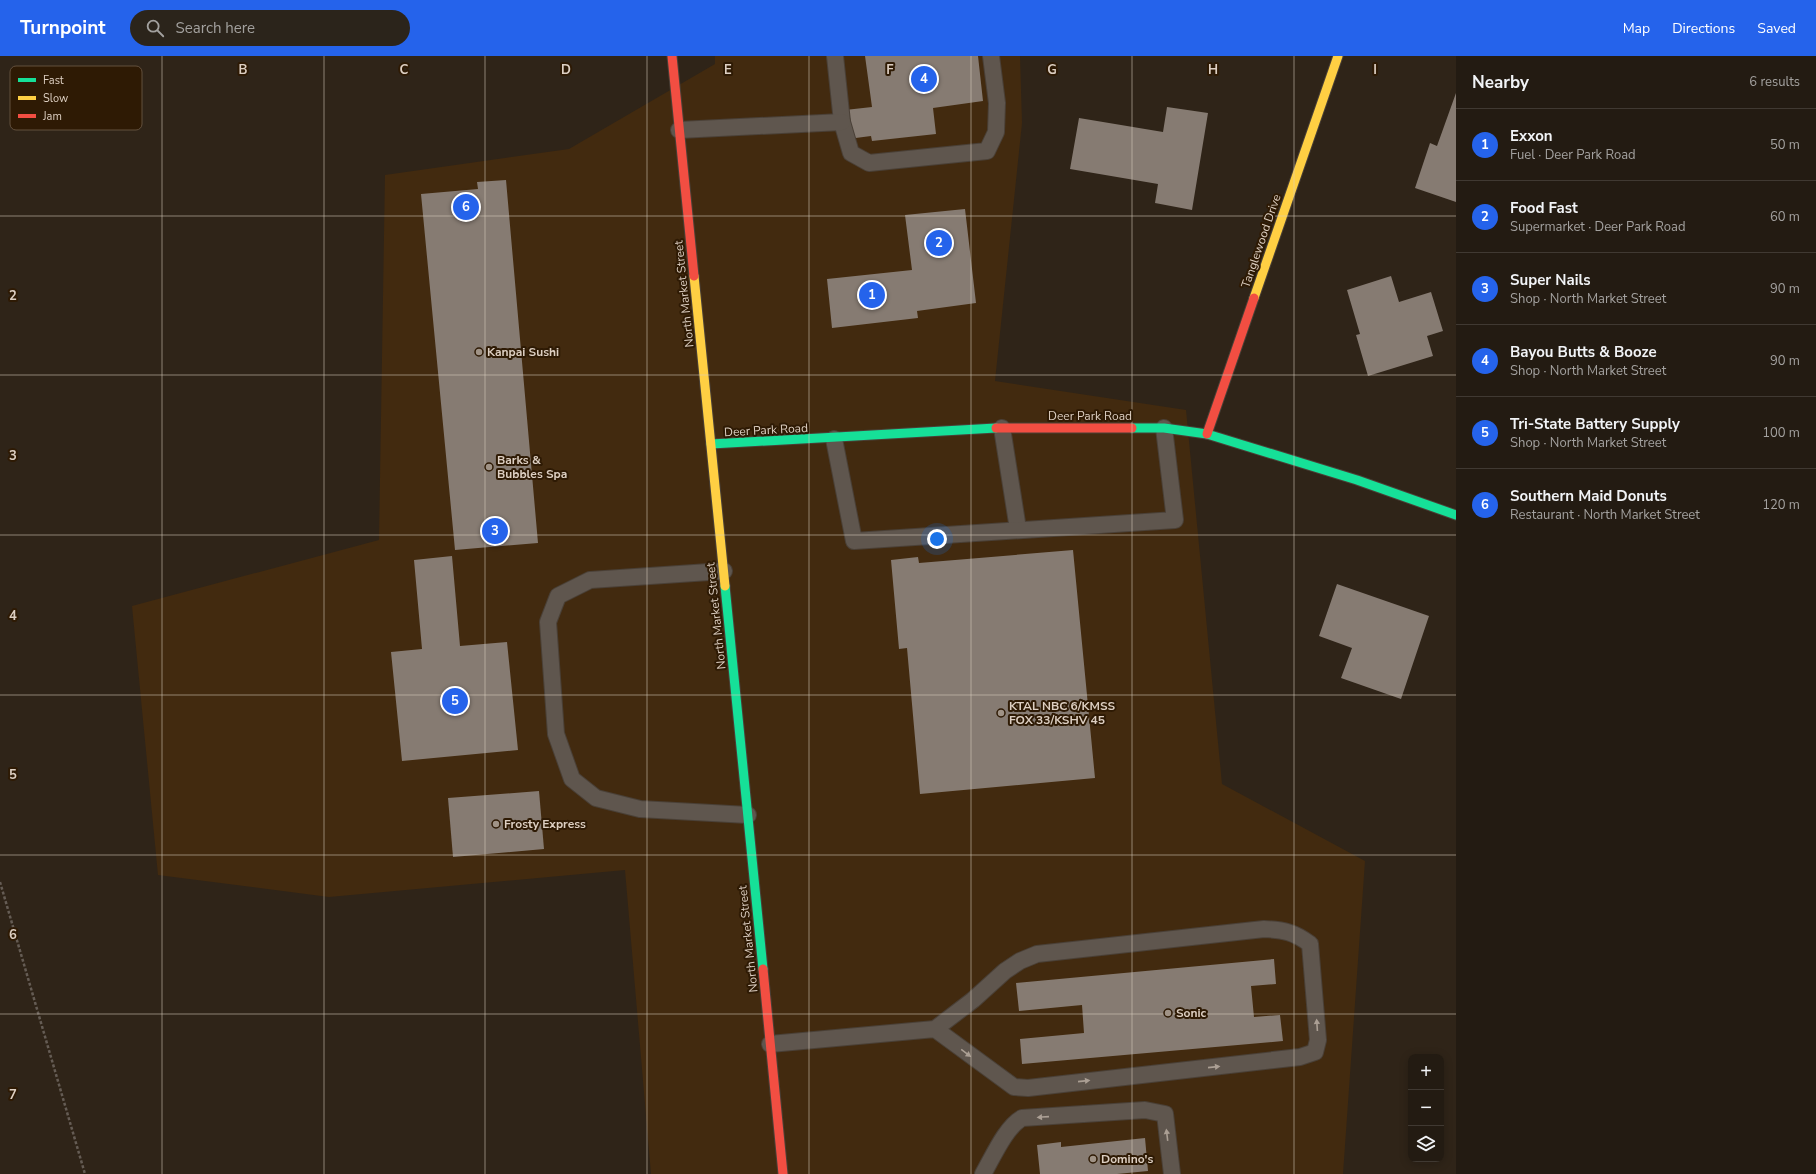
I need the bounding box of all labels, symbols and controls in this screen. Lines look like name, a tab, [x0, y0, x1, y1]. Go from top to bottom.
search box	[130, 10, 410, 46]
text: Turnpoint	[20, 15, 106, 41]
icon: search	[144, 17, 166, 39]
text: Search here	[176, 18, 255, 38]
text: Map	[1623, 19, 1650, 38]
text: Directions	[1672, 19, 1735, 38]
text: Saved	[1757, 19, 1796, 38]
text: B	[239, 61, 248, 79]
text: C	[400, 61, 409, 79]
text: D	[561, 61, 571, 79]
text: E	[724, 61, 732, 79]
text: F	[886, 61, 894, 79]
text: G	[1047, 61, 1057, 79]
text: H	[1208, 61, 1218, 79]
text: I	[1373, 61, 1377, 79]
pin: 4	[911, 64, 937, 94]
legend	[10, 66, 142, 130]
text: Nearby	[1472, 71, 1529, 94]
text: Fast	[43, 73, 64, 88]
text: 6 results	[1749, 73, 1800, 91]
text: Slow	[43, 91, 68, 106]
text: Jam	[42, 109, 62, 124]
text: Exxon	[1510, 126, 1553, 146]
text: 1	[1481, 136, 1489, 154]
text: 50 m	[1770, 136, 1800, 154]
text: Fuel · Deer Park Road	[1510, 146, 1636, 164]
pin: 6	[453, 192, 479, 222]
street label: Tanglewood Drive	[1237, 192, 1285, 290]
text: Food Fast	[1510, 198, 1578, 218]
text: 2	[1481, 208, 1489, 226]
text: 60 m	[1770, 208, 1800, 226]
text: Supermarket · Deer Park Road	[1510, 218, 1686, 236]
pin: 2	[926, 228, 952, 258]
street label: North Market Street	[670, 239, 698, 348]
text: Super Nails	[1510, 270, 1591, 290]
pin: 1	[859, 280, 885, 310]
text: 3	[1481, 280, 1489, 298]
text: 90 m	[1770, 280, 1800, 298]
text: 2	[9, 287, 17, 305]
text: Shop · North Market Street	[1510, 290, 1666, 308]
text: Bayou Butts & Booze	[1510, 342, 1657, 362]
place label: Kanpai Sushi	[487, 344, 559, 360]
marker: Kanpai Sushi	[474, 347, 484, 357]
text: 4	[1481, 352, 1489, 370]
text: 90 m	[1770, 352, 1800, 370]
text: Shop · North Market Street	[1510, 362, 1666, 380]
street label: Deer Park Road	[1048, 408, 1132, 424]
text: Tri-State Battery Supply	[1510, 414, 1680, 434]
street label: Deer Park Road	[724, 420, 808, 440]
text: 5	[1481, 424, 1489, 442]
text: 100 m	[1762, 424, 1800, 442]
text: Shop · North Market Street	[1510, 434, 1666, 452]
text: 3	[9, 447, 17, 465]
place label: Barks & Bubbles Spa	[497, 452, 567, 482]
marker: Barks & Bubbles Spa	[484, 462, 494, 472]
text: Southern Maid Donuts	[1510, 486, 1667, 506]
text: 6	[1481, 496, 1489, 514]
text: 120 m	[1762, 496, 1800, 514]
text: Restaurant · North Market Street	[1510, 506, 1700, 524]
pin: 3	[482, 516, 508, 546]
your location	[927, 529, 947, 549]
street label: North Market Street	[702, 561, 730, 670]
text: 4	[9, 607, 17, 625]
pin: 5	[442, 686, 468, 716]
place label: KTAL NBC 6/KMSS FOX 33/KSHV 45	[1009, 698, 1116, 728]
marker: KTAL NBC 6/KMSS FOX 33/KSHV 45	[996, 708, 1006, 718]
text: 5	[9, 766, 17, 784]
place label: Frosty Express	[504, 816, 586, 832]
marker: Frosty Express	[491, 819, 501, 829]
street label: North Market Street	[734, 884, 762, 993]
text: 6	[9, 926, 17, 944]
place label: Sonic	[1176, 1005, 1207, 1021]
marker: Sonic	[1163, 1008, 1173, 1018]
one-way arrow	[1313, 1019, 1320, 1031]
one-way arrow	[960, 1048, 971, 1057]
map controls	[1408, 1054, 1444, 1162]
button: +	[1408, 1054, 1444, 1090]
one-way arrow	[1207, 1064, 1220, 1070]
one-way arrow	[1078, 1078, 1090, 1085]
text: 7	[9, 1086, 17, 1104]
button: −	[1408, 1090, 1444, 1126]
one-way arrow	[1037, 1113, 1049, 1120]
button: layers	[1408, 1126, 1444, 1162]
one-way arrow	[1164, 1129, 1170, 1141]
place label: Domino's	[1101, 1151, 1153, 1167]
marker: Domino's	[1088, 1154, 1098, 1164]

